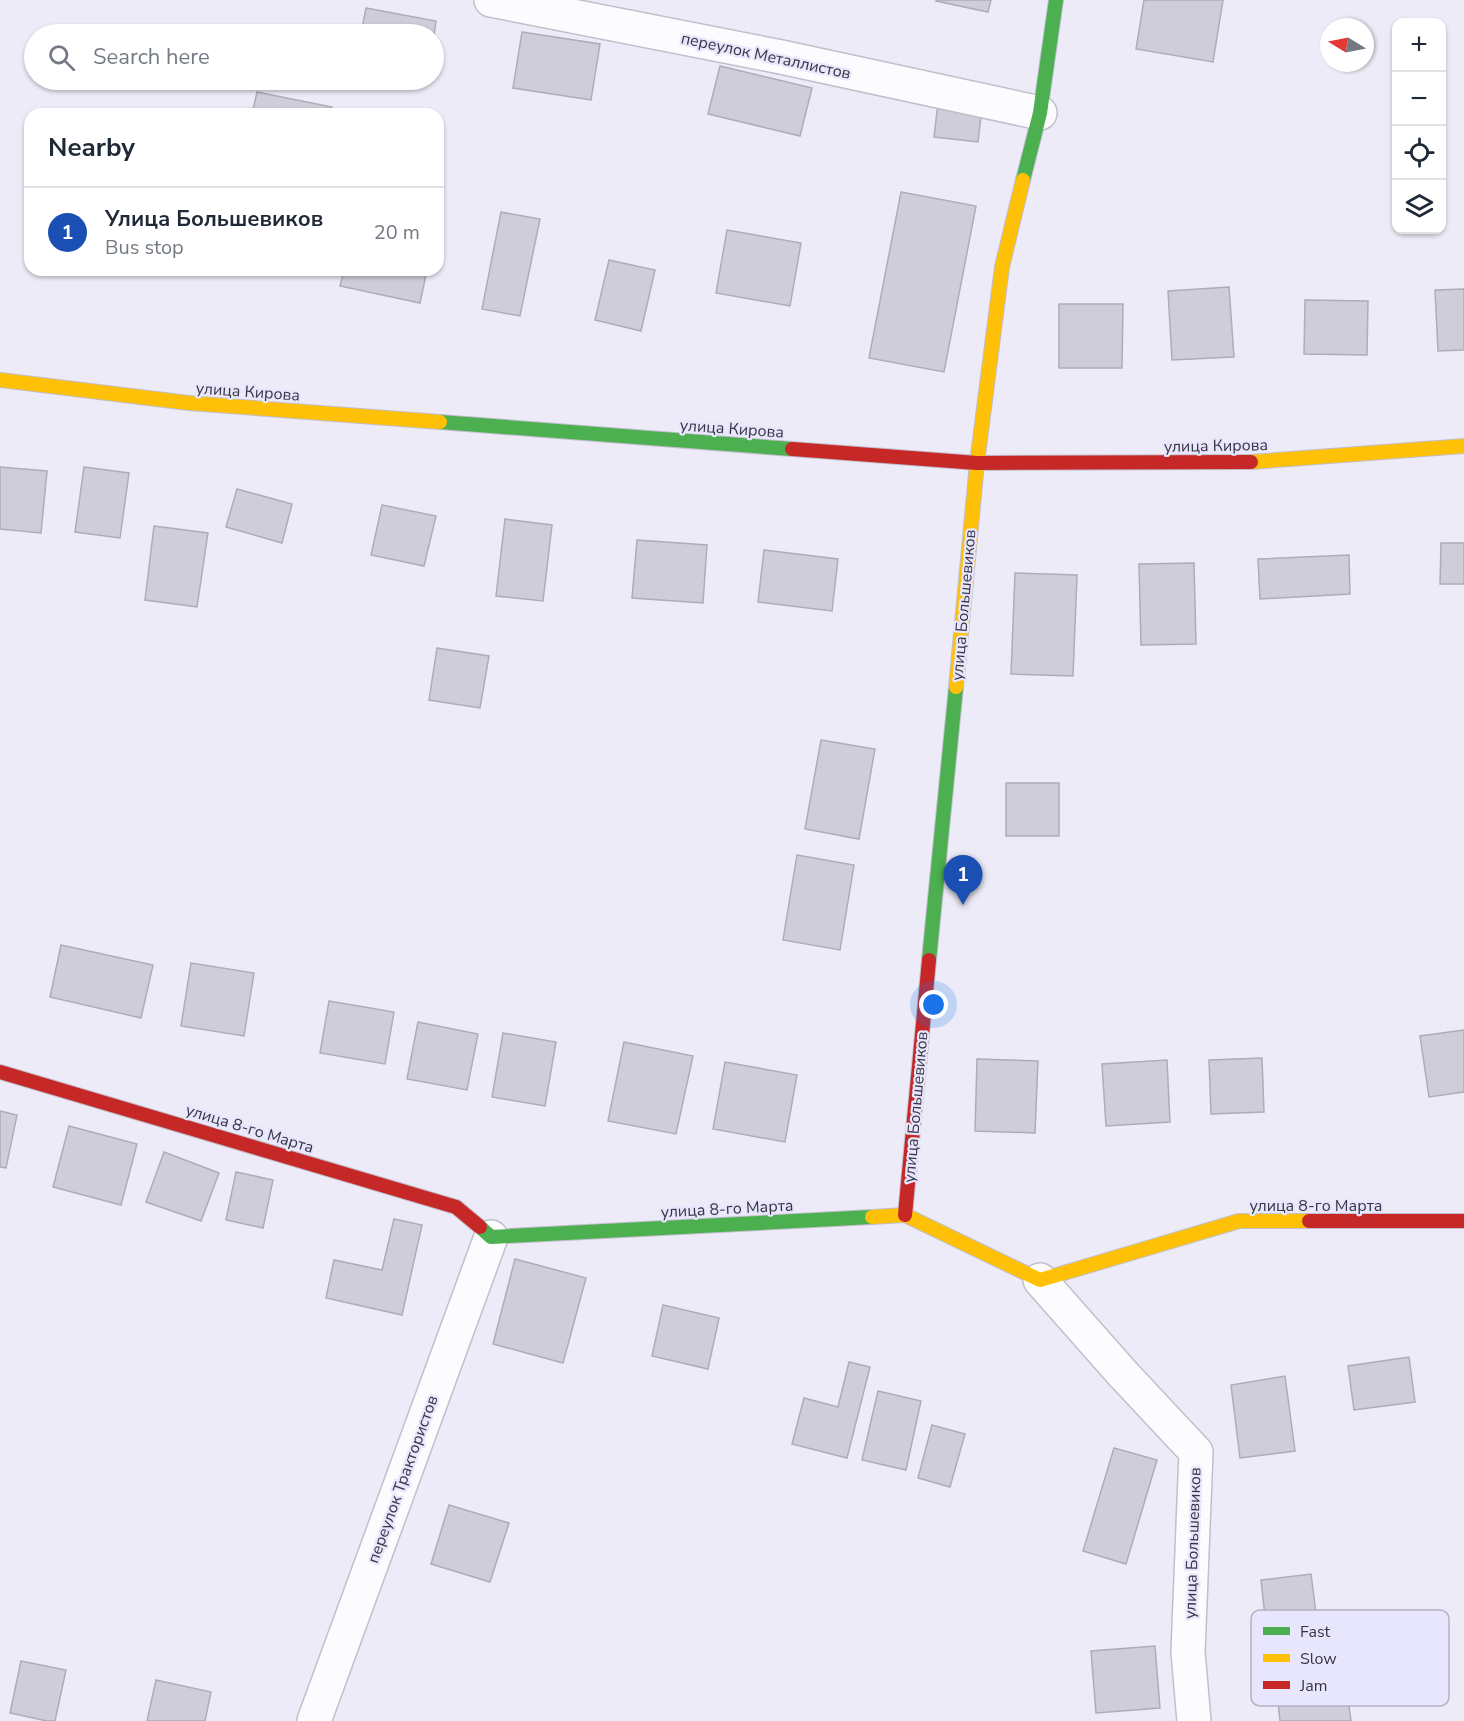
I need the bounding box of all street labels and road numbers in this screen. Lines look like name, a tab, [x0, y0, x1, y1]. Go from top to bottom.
street label: переулок Металлистов	[679, 27, 853, 85]
street label: улица Кирова	[195, 377, 301, 407]
street label: улица Кирова	[679, 414, 785, 444]
street label: улица Кирова	[1164, 434, 1268, 458]
street label: улица Большевиков	[946, 528, 982, 682]
street label: улица Большевиков	[898, 1030, 934, 1184]
street label: улица 8-го Марта	[183, 1099, 316, 1159]
street label: улица 8-го Марта	[660, 1195, 794, 1223]
street label: улица 8-го Марта	[1250, 1195, 1382, 1217]
street label: переулок Трактористов	[362, 1392, 444, 1566]
street label: улица Большевиков	[1179, 1467, 1207, 1619]

